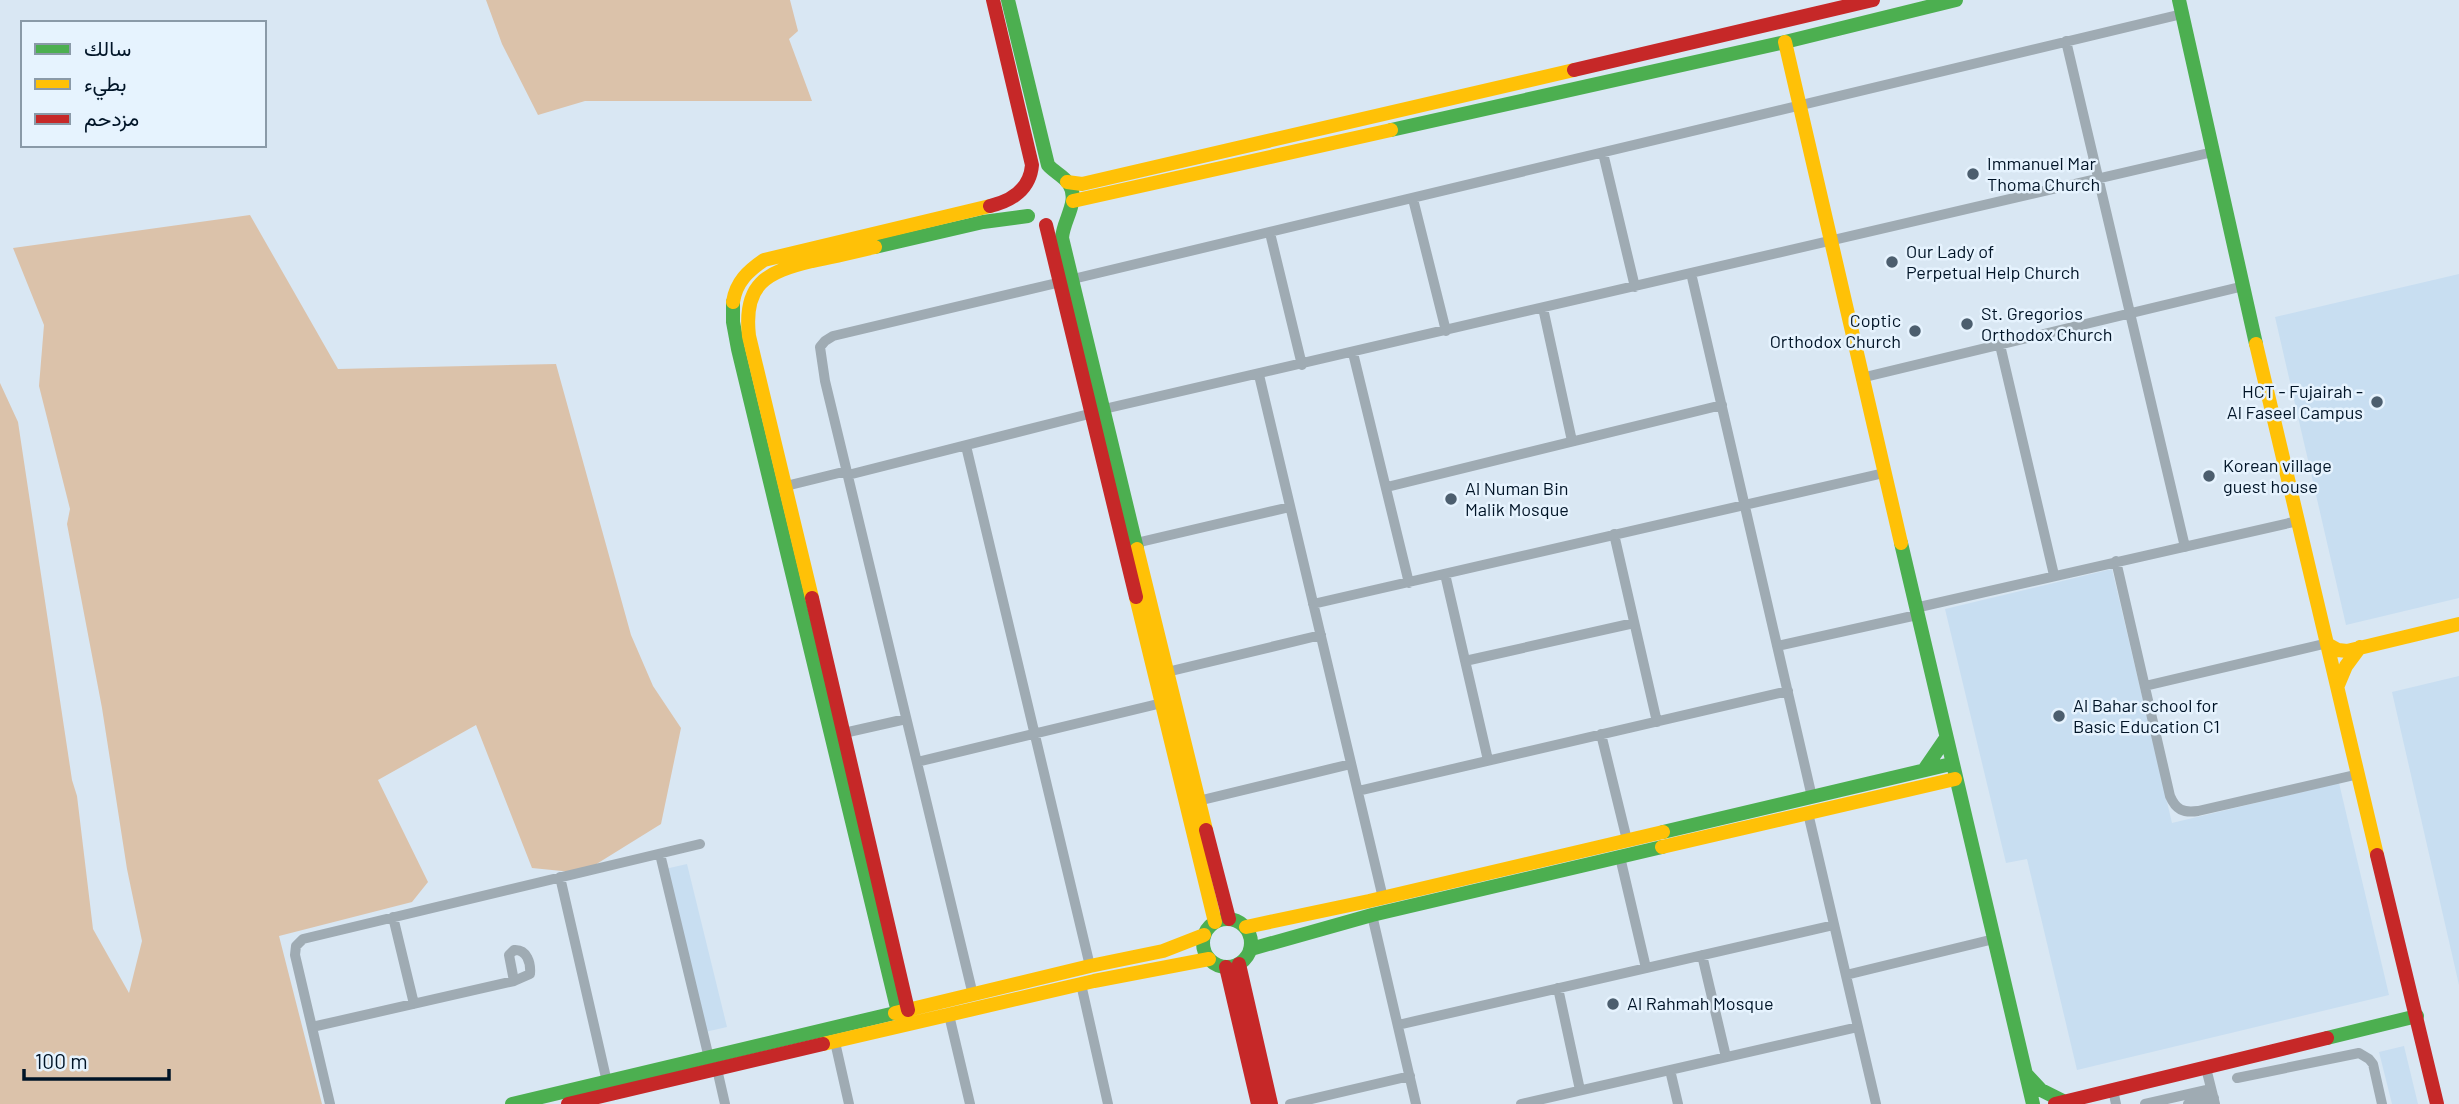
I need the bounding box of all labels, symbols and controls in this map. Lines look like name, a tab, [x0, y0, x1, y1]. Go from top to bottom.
legend	[21, 21, 266, 147]
text: سالك	[84, 35, 131, 60]
text: بطيء	[84, 70, 127, 101]
text: مزدحم	[84, 105, 139, 133]
place label: Immanuel Mar Thoma Church	[1987, 152, 2100, 195]
marker: Immanuel Mar Thoma Church	[1965, 166, 1981, 182]
place label: Our Lady of Perpetual Help Church	[1906, 240, 2080, 283]
marker: Our Lady of Perpetual Help Church	[1884, 254, 1900, 270]
place label: St. Gregorios Orthodox Church	[1981, 302, 2112, 345]
place label: Coptic Orthodox Church	[1770, 309, 1901, 352]
marker: St. Gregorios Orthodox Church	[1959, 316, 1975, 332]
marker: Coptic Orthodox Church	[1907, 323, 1923, 339]
place label: HCT - Fujairah - Al Faseel Campus	[2227, 380, 2363, 423]
marker: HCT - Fujairah - Al Faseel Campus	[2369, 394, 2385, 410]
place label: Korean village guest house	[2223, 454, 2332, 497]
marker: Korean village guest house	[2201, 468, 2217, 484]
place label: Al Numan Bin Malik Mosque	[1465, 477, 1569, 520]
marker: Al Numan Bin Malik Mosque	[1443, 491, 1459, 507]
place label: Al Bahar school for Basic Education C1	[2073, 694, 2220, 737]
marker: Al Bahar school for Basic Education C1	[2051, 708, 2067, 724]
place label: Al Rahmah Mosque	[1627, 992, 1773, 1014]
marker: Al Rahmah Mosque	[1605, 996, 1621, 1012]
scale bar	[24, 1038, 170, 1082]
text: 100 m	[35, 1048, 88, 1073]

